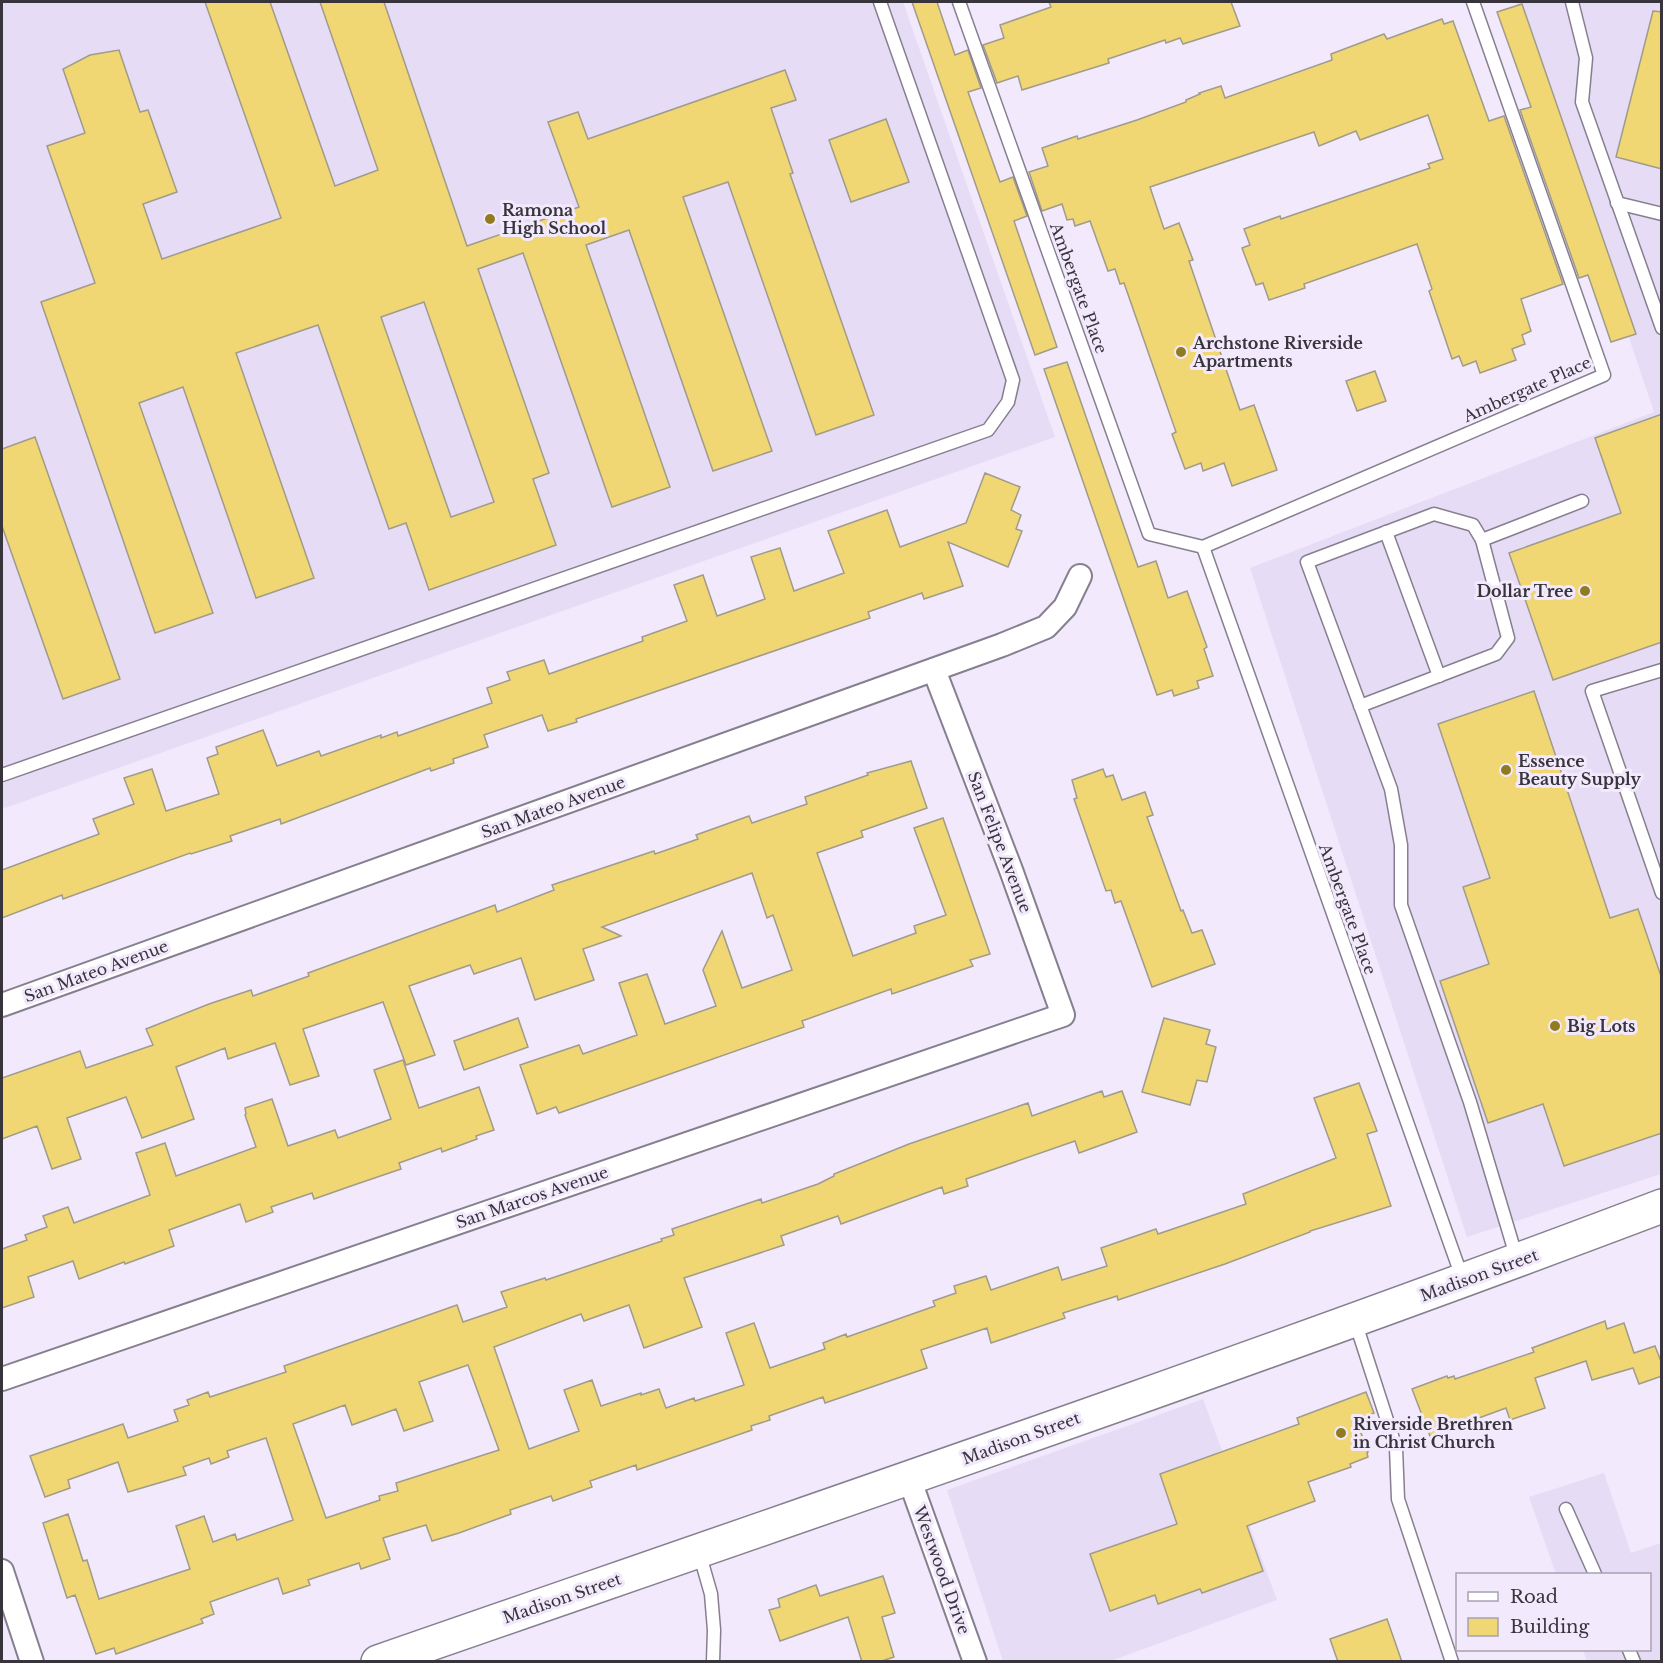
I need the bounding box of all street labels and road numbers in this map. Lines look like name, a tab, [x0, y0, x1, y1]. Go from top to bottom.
street label: Ambergate Place	[1046, 219, 1112, 356]
street label: Ambergate Place	[1459, 352, 1594, 427]
street label: San Felipe Avenue	[964, 769, 1036, 915]
street label: San Mateo Avenue	[478, 772, 628, 842]
street label: Ambergate Place	[1315, 840, 1381, 977]
street label: San Mateo Avenue	[21, 936, 171, 1006]
street label: San Marcos Avenue	[453, 1162, 611, 1232]
street label: Madison Street	[1417, 1244, 1541, 1306]
street label: Madison Street	[959, 1407, 1083, 1469]
street label: Westwood Drive	[909, 1502, 975, 1637]
street label: Madison Street	[500, 1568, 624, 1628]

